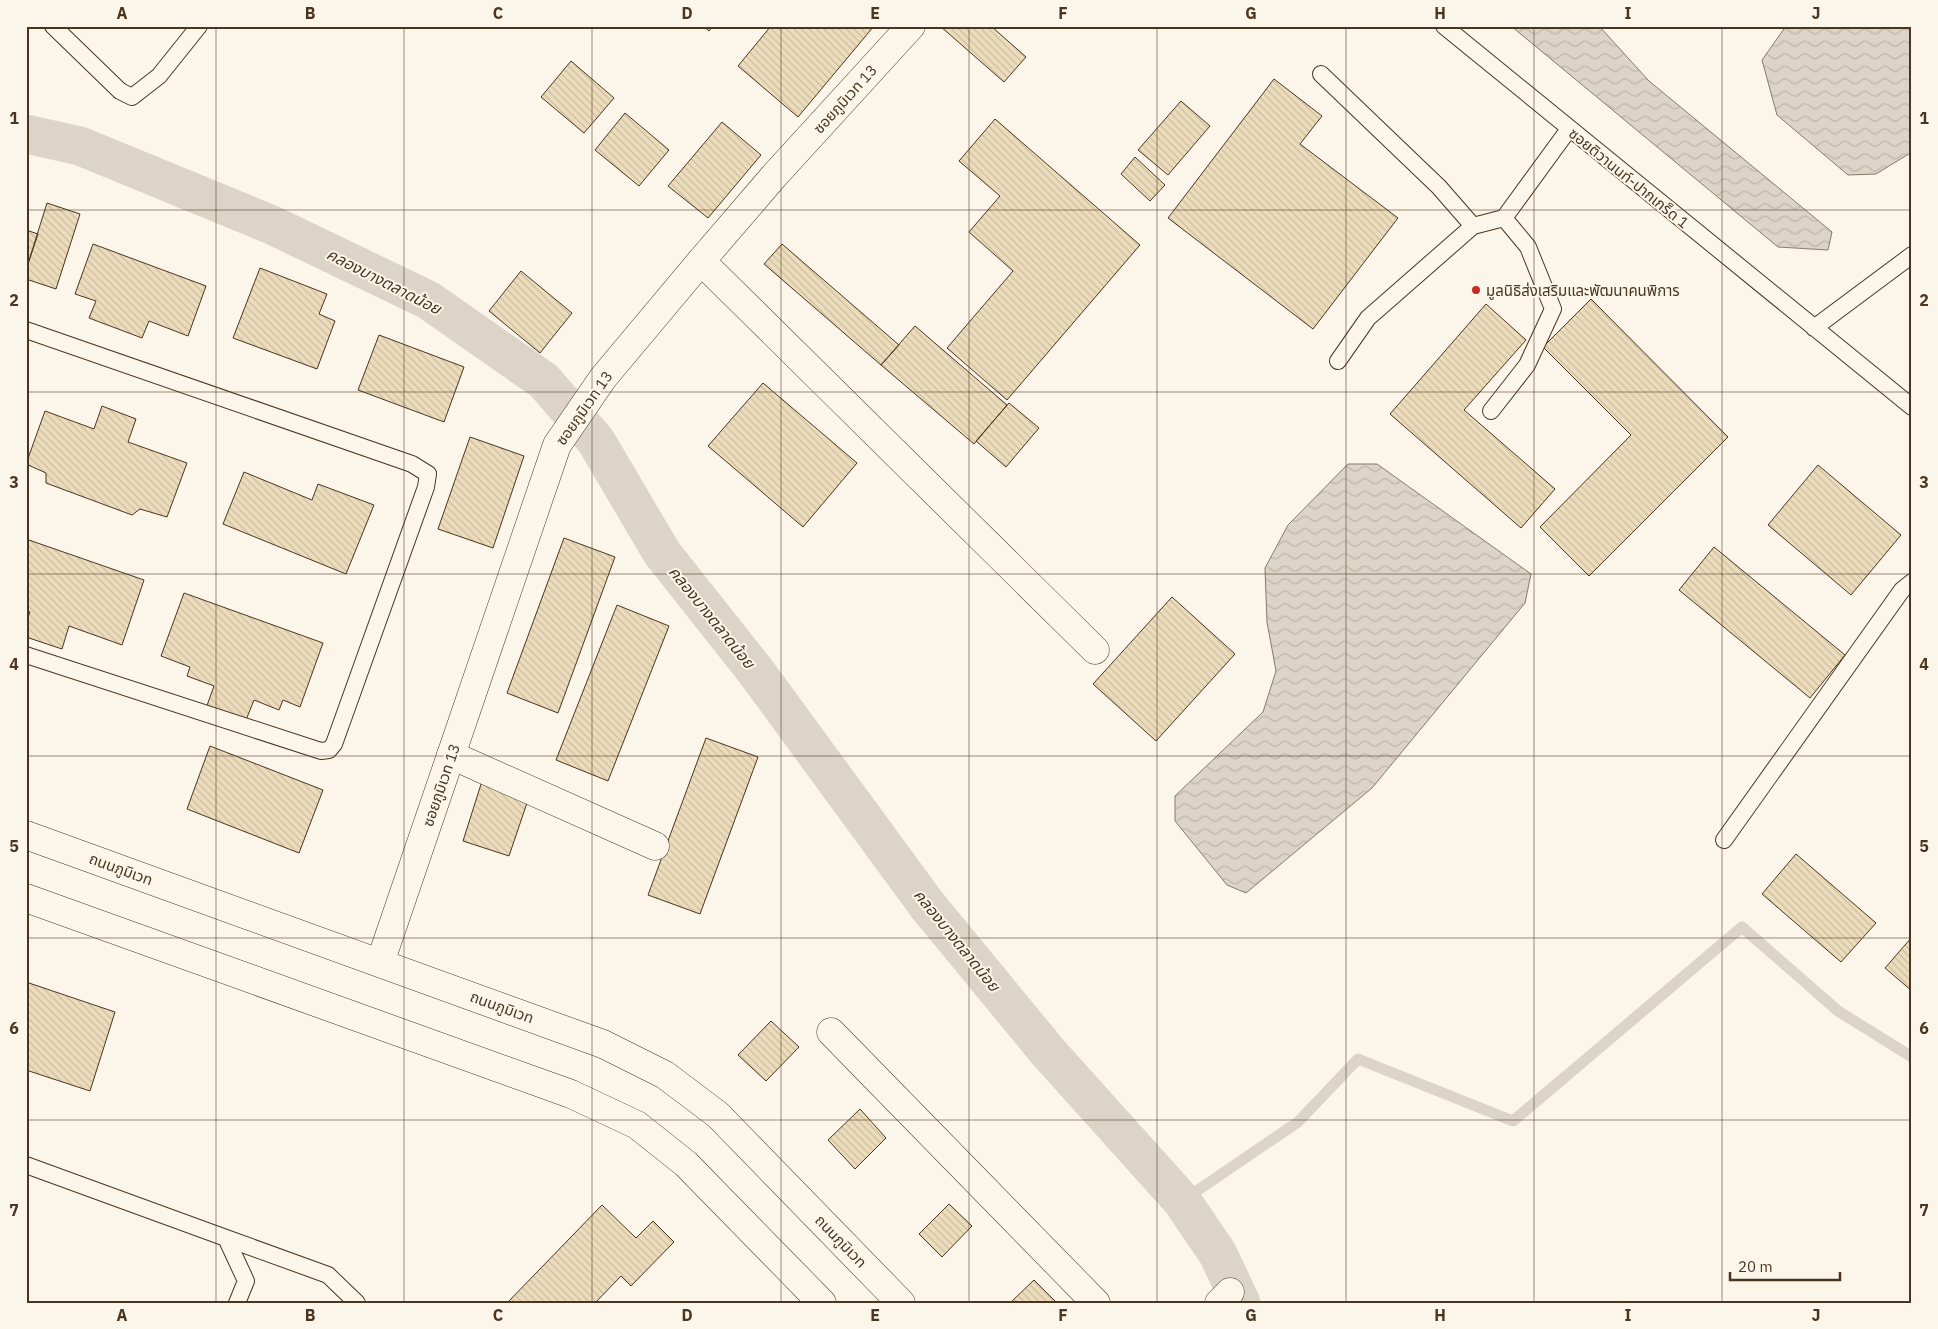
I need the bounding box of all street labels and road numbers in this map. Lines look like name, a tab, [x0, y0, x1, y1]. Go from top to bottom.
street label: ซอยภูมิเวท 13	[809, 61, 881, 137]
street label: ซอยติวานนท์-ปากเกร็ด 1	[1565, 124, 1693, 232]
street label: ซอยภูมิเวท 13	[551, 367, 617, 449]
street label: ซอยภูมิเวท 13	[418, 741, 464, 829]
street label: ถนนภูมิเวท	[87, 849, 155, 889]
street label: ถนนภูมิเวท	[468, 987, 536, 1027]
street label: ถนนภูมิเวท	[811, 1210, 871, 1272]

